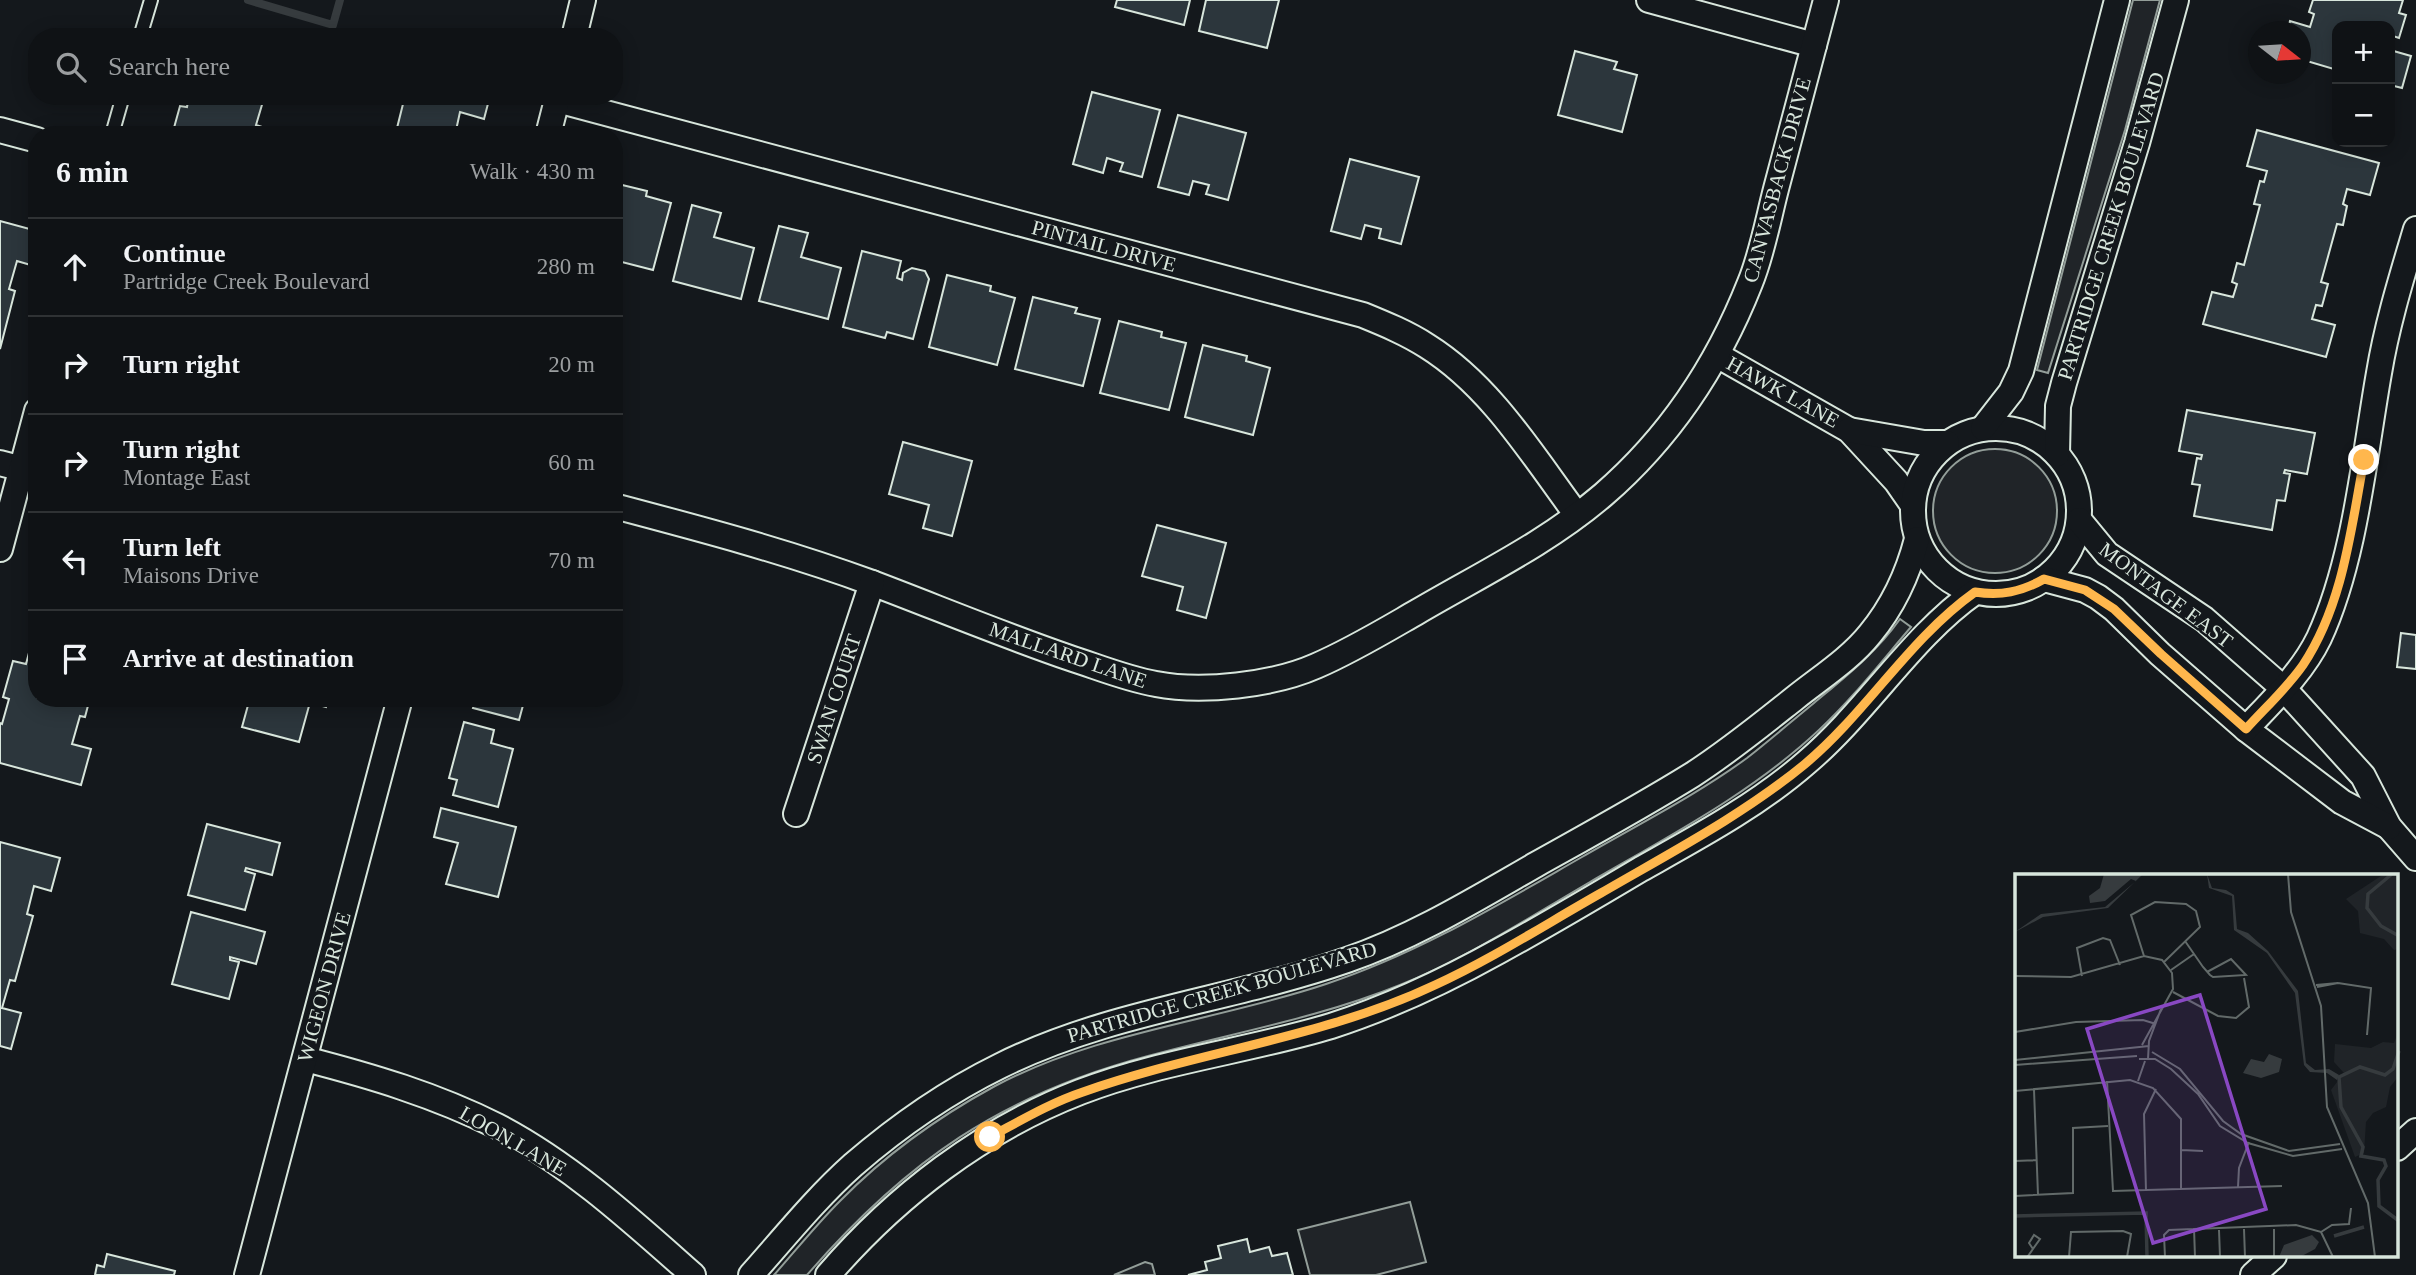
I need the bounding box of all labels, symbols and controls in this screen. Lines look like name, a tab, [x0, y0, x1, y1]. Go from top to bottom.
north arrow	[2248, 21, 2311, 84]
map controls	[2332, 21, 2395, 147]
button: +	[2332, 21, 2395, 84]
search box	[28, 28, 623, 105]
icon: search	[52, 48, 90, 86]
text: Search here	[108, 52, 230, 81]
street label: PARTRIDGE CREEK BOULEVARD	[2053, 69, 2169, 383]
street label: CANVASBACK DRIVE	[1738, 75, 1816, 285]
button: −	[2332, 84, 2395, 147]
text: 6 min	[56, 155, 129, 188]
text: Walk · 430 m	[470, 159, 595, 184]
street label: PINTAIL DRIVE	[1029, 215, 1179, 277]
text: Continue	[123, 239, 226, 268]
icon: ahead	[56, 248, 94, 286]
text: 280 m	[537, 254, 595, 279]
text: Partridge Creek Boulevard	[123, 269, 370, 294]
icon: right	[56, 346, 94, 384]
text: Turn right	[123, 350, 240, 379]
street label: HAWK LANE	[1723, 351, 1843, 433]
text: 20 m	[548, 352, 595, 377]
text: Turn right	[123, 435, 240, 464]
icon: right	[56, 444, 94, 482]
route end	[2348, 444, 2379, 475]
text: 60 m	[548, 450, 595, 475]
text: Montage East	[123, 465, 250, 490]
text: Turn left	[123, 533, 221, 562]
street label: MONTAGE EAST	[2094, 537, 2238, 653]
icon: left	[56, 542, 94, 580]
text: 70 m	[548, 548, 595, 573]
text: Maisons Drive	[123, 563, 259, 588]
street label: MALLARD LANE	[986, 617, 1150, 693]
street label: SWAN COURT	[802, 631, 866, 767]
icon: arrive	[56, 640, 94, 678]
text: Arrive at destination	[123, 644, 354, 673]
inset map	[2015, 874, 2398, 1258]
street label: WIGEON DRIVE	[292, 909, 356, 1065]
street label: PARTRIDGE CREEK BOULEVARD	[1065, 936, 1379, 1048]
street label: LOON LANE	[455, 1101, 571, 1181]
route start	[974, 1121, 1005, 1152]

